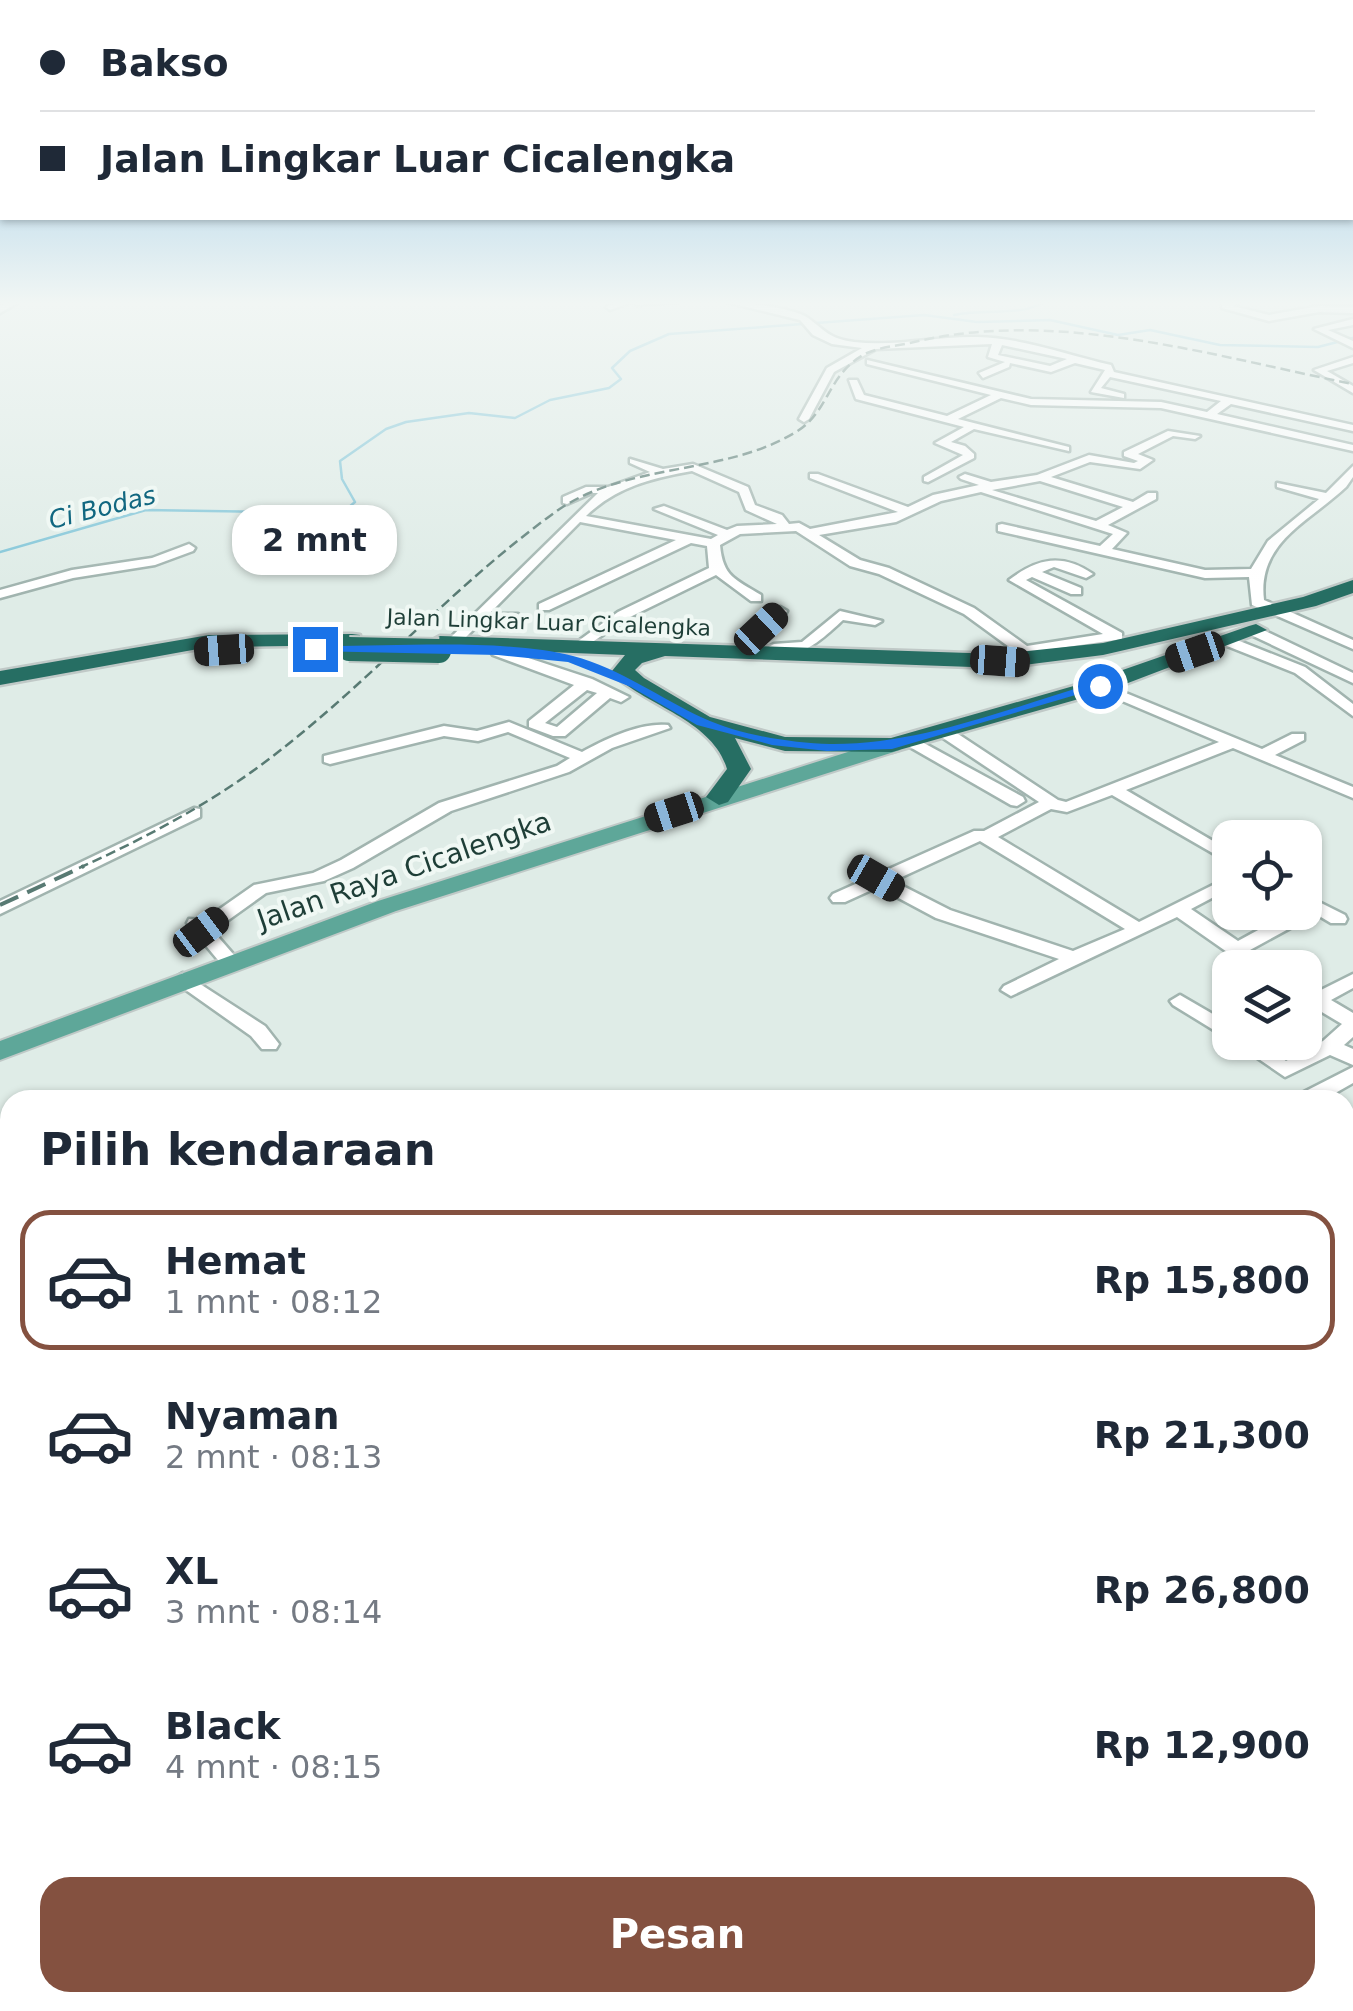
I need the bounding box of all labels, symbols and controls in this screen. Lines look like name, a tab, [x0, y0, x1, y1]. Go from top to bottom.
text: Bakso	[100, 41, 229, 85]
text: Jalan Lingkar Luar Cicalengka	[100, 137, 735, 181]
water label: Ci Bodas	[46, 480, 159, 535]
callout: 2 mnt	[232, 504, 398, 574]
text: 2 mnt	[262, 521, 367, 559]
car	[729, 598, 793, 660]
street label: Jalan Lingkar Luar Cicalengka	[384, 604, 712, 641]
route end	[293, 627, 338, 672]
car	[1162, 628, 1228, 676]
car	[193, 633, 255, 667]
car	[969, 644, 1031, 678]
route start	[1078, 664, 1123, 709]
car	[641, 788, 707, 836]
street label: Jalan Raya Cicalengka	[251, 805, 556, 937]
map controls	[1212, 820, 1322, 1060]
button: locate	[1212, 820, 1322, 930]
car	[843, 850, 909, 906]
car	[168, 902, 234, 962]
button: layers	[1212, 950, 1322, 1060]
text: Pilih kendaraan	[40, 1123, 436, 1176]
icon: car	[45, 1235, 135, 1325]
text: Hemat	[165, 1239, 306, 1283]
text: Rp 15,800	[1094, 1258, 1310, 1302]
text: 1 mnt · 08:12	[165, 1283, 382, 1321]
icon: car	[45, 1390, 135, 1480]
text: Nyaman	[165, 1394, 340, 1438]
text: Rp 21,300	[1094, 1413, 1310, 1457]
text: 2 mnt · 08:13	[165, 1438, 382, 1476]
icon: car	[45, 1545, 135, 1635]
text: XL	[165, 1549, 219, 1593]
text: Rp 26,800	[1094, 1568, 1310, 1612]
text: 3 mnt · 08:14	[165, 1593, 382, 1631]
icon: car	[45, 1700, 135, 1790]
text: Black	[165, 1704, 280, 1748]
text: Rp 12,900	[1094, 1723, 1310, 1767]
text: 4 mnt · 08:15	[165, 1748, 382, 1786]
button: Pesan	[40, 1877, 1315, 1992]

